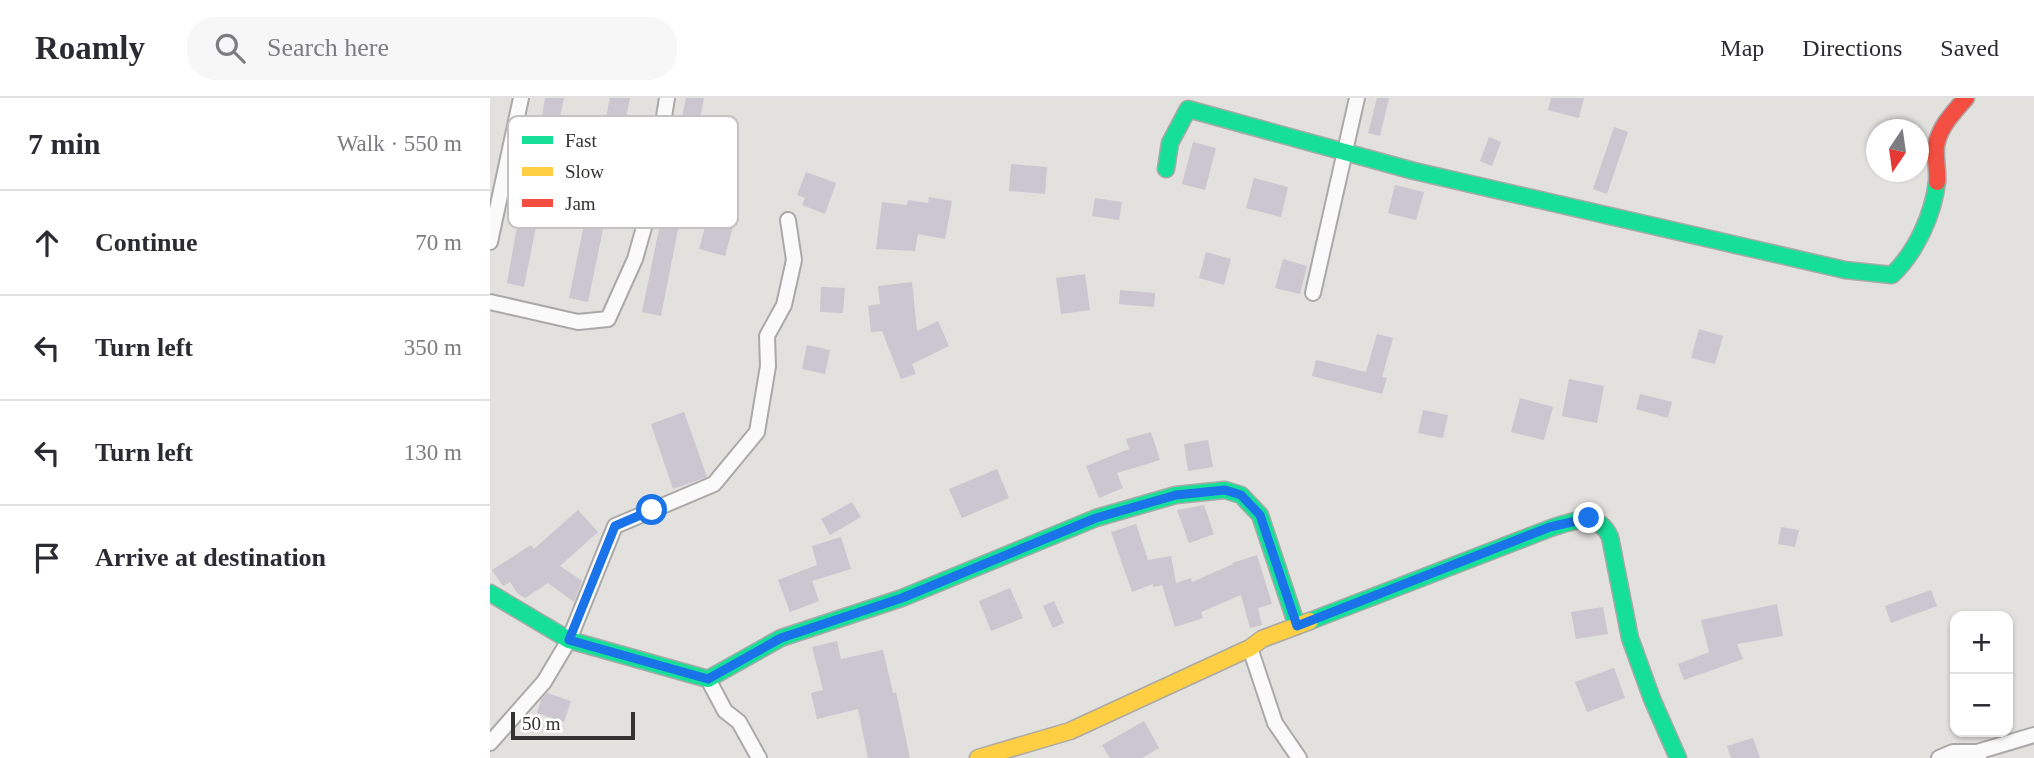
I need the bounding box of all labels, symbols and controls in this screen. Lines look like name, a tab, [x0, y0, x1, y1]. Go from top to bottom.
search box	[187, 17, 677, 80]
icon: search	[211, 29, 249, 67]
text: Roamly	[35, 30, 145, 66]
text: Search here	[267, 33, 389, 62]
text: Map	[1720, 35, 1764, 61]
text: Directions	[1802, 35, 1902, 61]
text: Saved	[1940, 35, 1999, 61]
legend	[508, 116, 738, 228]
north arrow	[1866, 119, 1929, 182]
text: 7 min	[28, 127, 101, 160]
text: Fast	[565, 130, 597, 151]
text: Walk · 550 m	[337, 131, 462, 156]
text: Slow	[565, 161, 604, 182]
text: Jam	[565, 193, 596, 214]
icon: ahead	[28, 224, 66, 262]
text: Continue	[95, 228, 198, 257]
text: 70 m	[415, 230, 462, 255]
icon: left	[28, 329, 66, 367]
text: Turn left	[95, 333, 193, 362]
text: 350 m	[404, 335, 462, 360]
icon: left	[28, 434, 66, 472]
text: Turn left	[95, 438, 193, 467]
text: 130 m	[404, 440, 462, 465]
route start	[636, 494, 667, 525]
route end	[1573, 502, 1604, 533]
icon: arrive	[28, 539, 66, 577]
text: Arrive at destination	[95, 543, 326, 572]
map controls	[1950, 611, 2013, 737]
button: +	[1950, 611, 2013, 674]
button: −	[1950, 674, 2013, 737]
scale bar	[511, 709, 635, 741]
text: 50 m	[522, 713, 561, 734]

